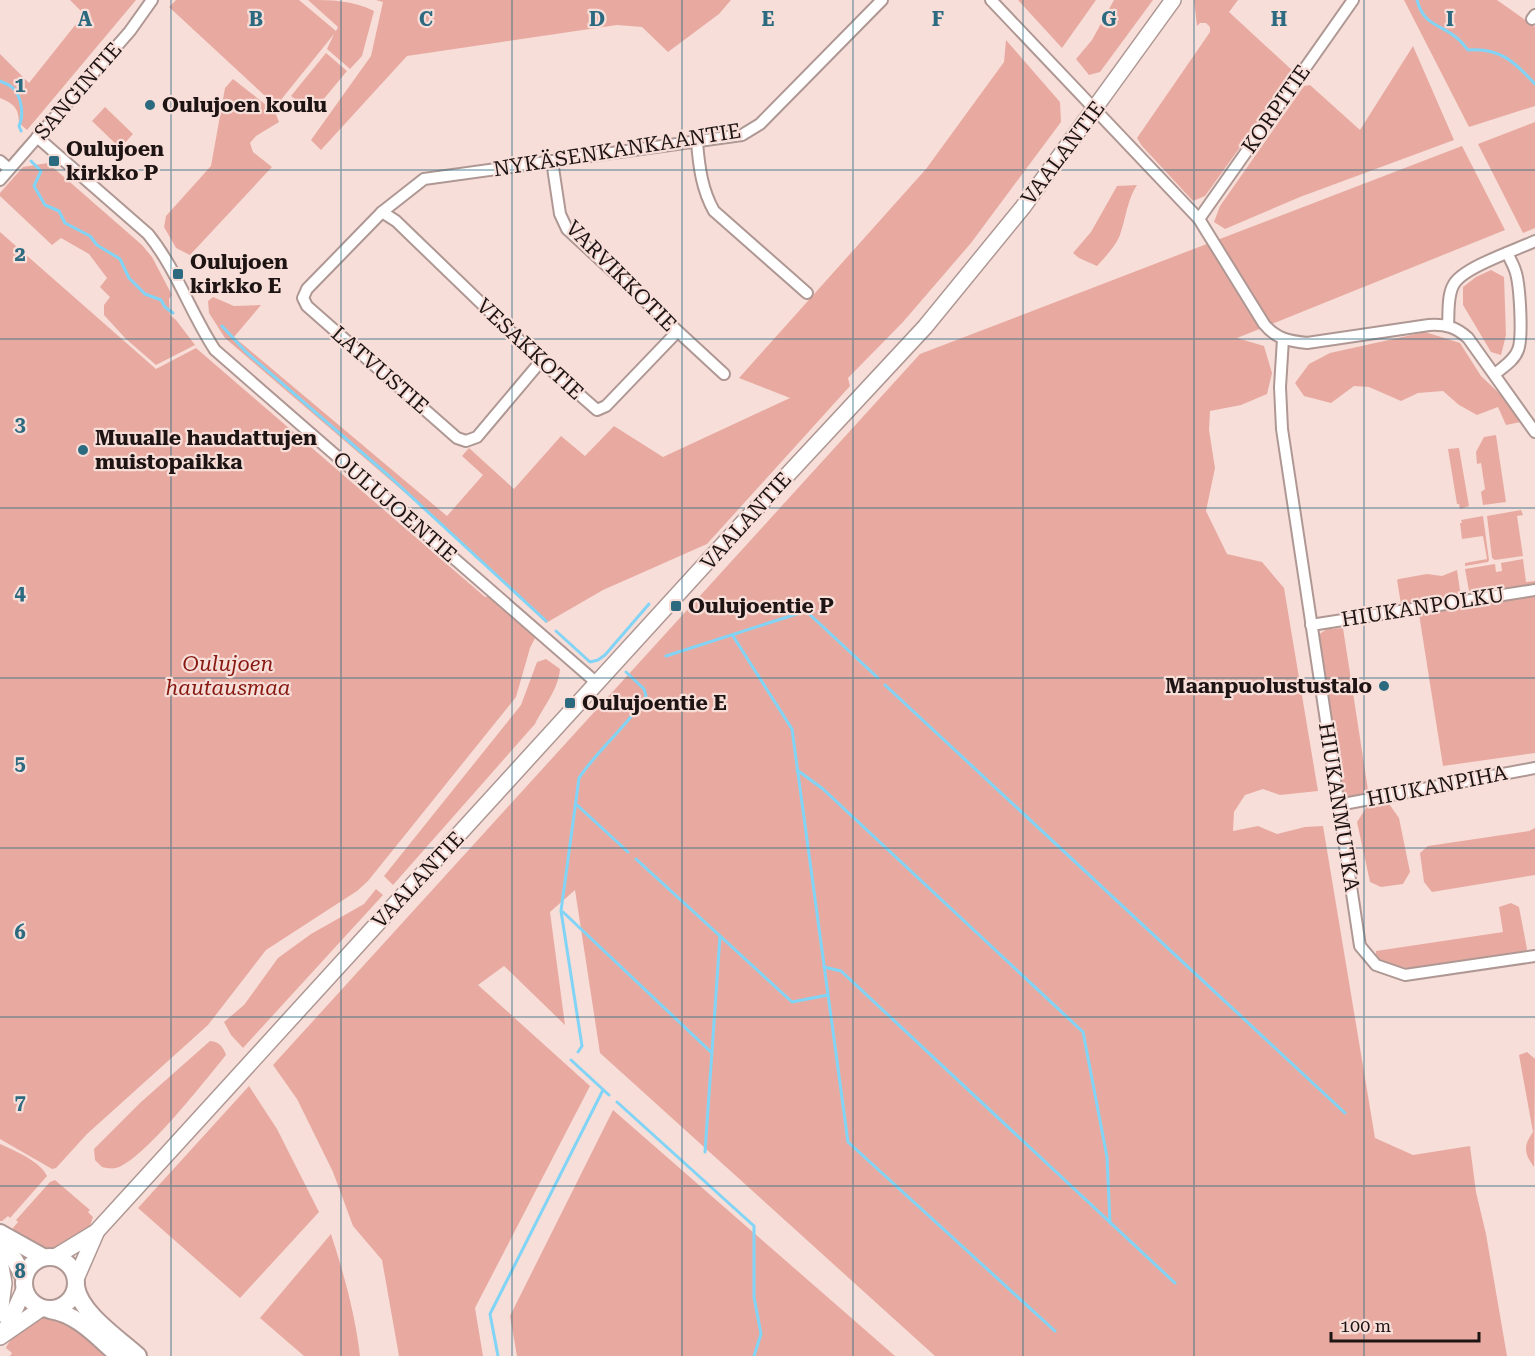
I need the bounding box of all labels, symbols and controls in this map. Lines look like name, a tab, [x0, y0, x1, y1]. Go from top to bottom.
text: A	[78, 7, 93, 31]
text: B	[249, 7, 263, 31]
text: C	[419, 7, 433, 31]
text: D	[589, 7, 605, 31]
text: E	[762, 7, 775, 31]
text: F	[932, 7, 944, 31]
text: G	[1101, 7, 1117, 31]
text: H	[1271, 7, 1287, 31]
text: I	[1446, 7, 1454, 31]
street label: SANGINTIE	[29, 38, 127, 144]
street label: KORPITIE	[1237, 60, 1315, 158]
text: 1	[14, 73, 26, 97]
place label: Oulujoen koulu	[162, 93, 327, 117]
street label: VAALANTIE	[1016, 97, 1110, 209]
marker: Oulujoen koulu	[143, 98, 157, 112]
street label: NYKÄSENKANKAANTIE	[492, 119, 742, 181]
place label: Oulujoen kirkko P	[66, 137, 164, 185]
marker: Oulujoen kirkko P	[47, 154, 61, 168]
street label: VARVIKKOTIE	[561, 216, 681, 336]
text: 2	[14, 242, 26, 266]
place label: Oulujoen kirkko E	[190, 250, 288, 298]
marker: Oulujoen kirkko E	[171, 267, 185, 281]
street label: VESAKKOTIE	[472, 293, 588, 405]
street label: LATVUSTIE	[327, 321, 433, 419]
text: 3	[14, 412, 26, 436]
place label: Muualle haudattujen muistopaikka	[95, 426, 317, 474]
marker: Muualle haudattujen muistopaikka	[76, 443, 90, 457]
street label: OULUJOENTIE	[328, 447, 462, 567]
street label: VAALANTIE	[696, 467, 796, 575]
text: 4	[14, 581, 26, 605]
street label: HIUKANPOLKU	[1340, 582, 1506, 632]
place label: Oulujoentie P	[688, 594, 834, 618]
marker: Oulujoentie P	[669, 599, 683, 613]
park label: Oulujoen hautausmaa	[166, 652, 290, 700]
place label: Maanpuolustustalo	[1165, 674, 1372, 698]
marker: Maanpuolustustalo	[1377, 679, 1391, 693]
place label: Oulujoentie E	[582, 691, 727, 715]
marker: Oulujoentie E	[563, 696, 577, 710]
street label: HIUKANMUTKA	[1314, 721, 1364, 894]
text: 5	[14, 751, 26, 775]
street label: HIUKANPIHA	[1365, 761, 1510, 811]
street label: VAALANTIE	[367, 827, 469, 933]
text: 6	[14, 920, 26, 944]
text: 7	[14, 1090, 26, 1114]
text: 8	[14, 1259, 26, 1283]
scale bar	[1331, 1305, 1480, 1343]
text: 100 m	[1340, 1315, 1391, 1336]

